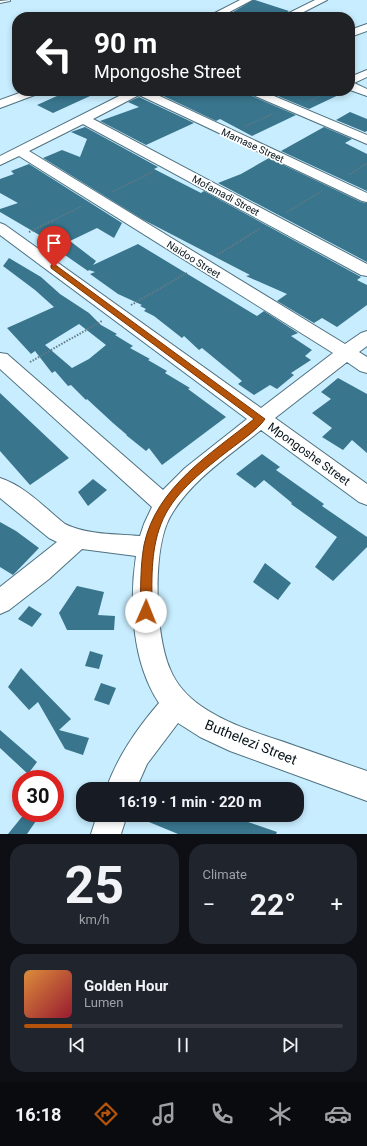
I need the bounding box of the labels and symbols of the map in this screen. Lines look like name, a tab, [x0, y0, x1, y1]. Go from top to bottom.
street label: Mamase Street	[220, 126, 286, 165]
street label: Mofamadi Street	[190, 173, 261, 218]
pin	[37, 226, 71, 267]
street label: Naidoo Street	[165, 239, 222, 280]
street label: Mpongoshe Street	[265, 420, 353, 489]
position arrow	[125, 591, 167, 633]
street label: Buthelezi Street	[203, 716, 300, 768]
speed limit sign: 30	[12, 770, 64, 822]

